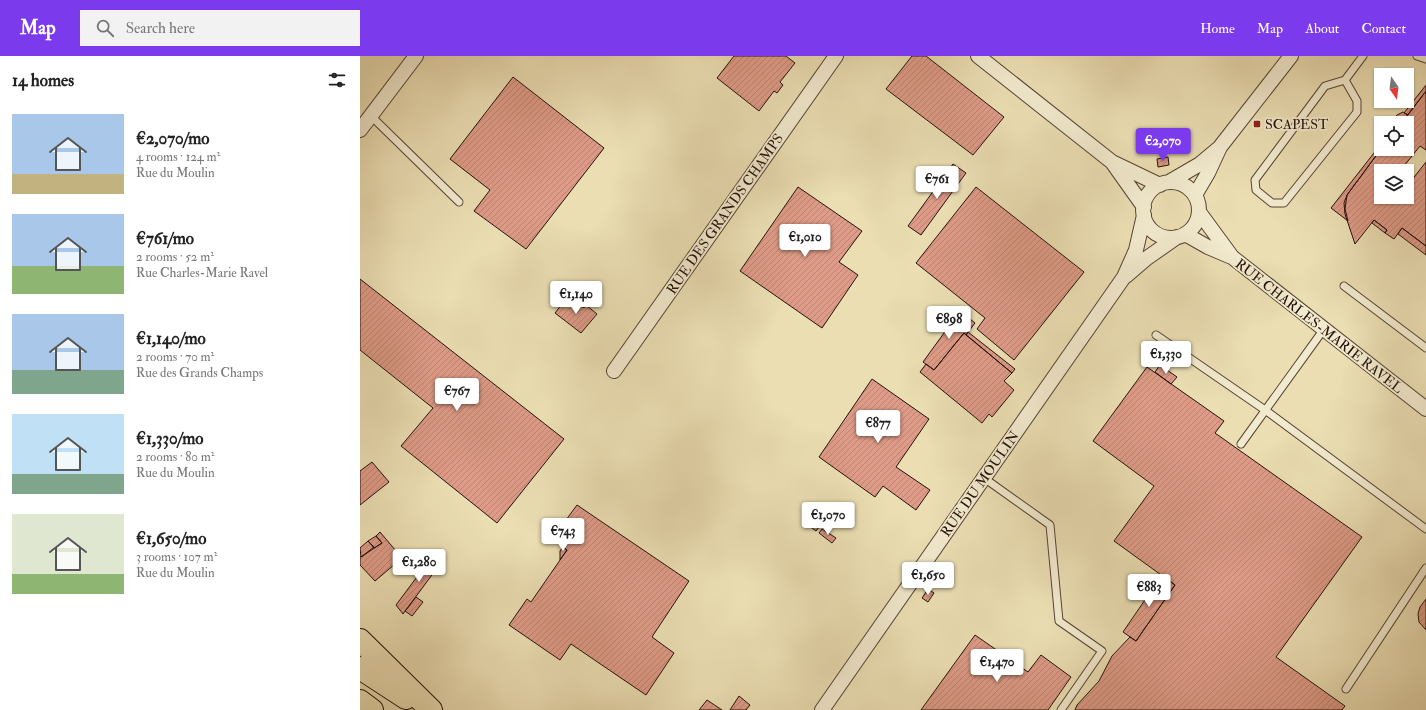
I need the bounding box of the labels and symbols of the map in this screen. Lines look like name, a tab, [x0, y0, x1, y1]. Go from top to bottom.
north arrow	[1374, 68, 1414, 108]
place label: SCAPEST	[1265, 116, 1329, 133]
marker: SCAPEST	[1252, 119, 1262, 129]
pin: €2,070	[1130, 128, 1196, 162]
street label: RUE DES GRANDS CHAMPS	[663, 130, 787, 298]
pin: €761	[913, 166, 961, 200]
pin: €1,010	[772, 224, 838, 258]
street label: RUE CHARLES-MARIE RAVEL	[1232, 255, 1406, 397]
pin: €1,140	[543, 281, 609, 315]
pin: €898	[925, 306, 973, 340]
pin: €1,330	[1133, 341, 1199, 375]
pin: €767	[433, 378, 481, 412]
pin: €877	[854, 410, 902, 444]
street label: RUE DU MOULIN	[937, 427, 1023, 540]
pin: €1,070	[795, 502, 861, 536]
pin: €743	[539, 518, 587, 552]
pin: €1,280	[386, 549, 452, 583]
pin: €1,650	[895, 562, 961, 596]
pin: €883	[1125, 574, 1173, 608]
pin: €1,470	[964, 649, 1030, 683]

